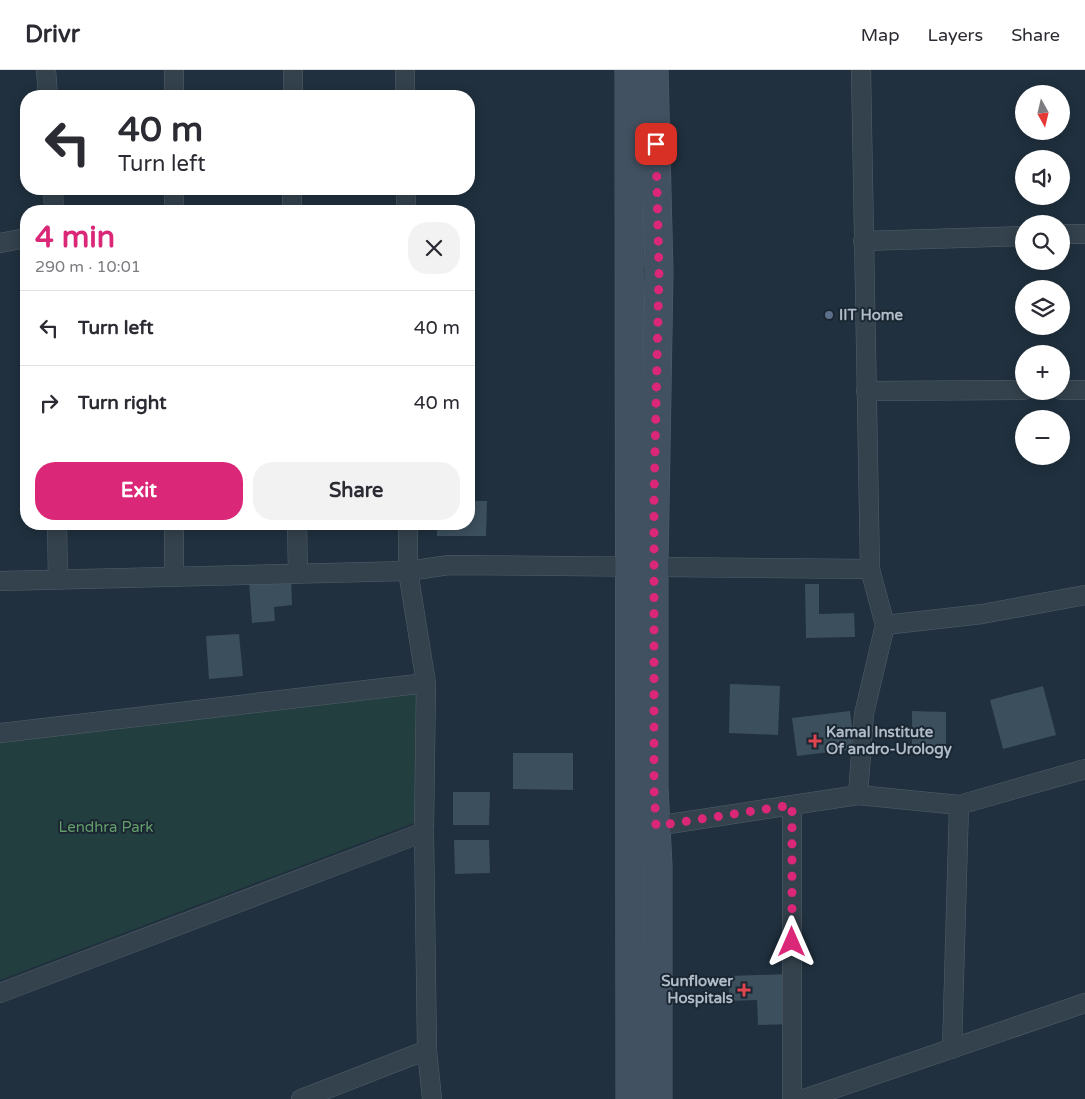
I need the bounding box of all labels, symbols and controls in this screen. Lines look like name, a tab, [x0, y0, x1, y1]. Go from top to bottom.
text: Drivr	[25, 20, 80, 49]
text: Map	[861, 24, 900, 46]
text: Layers	[928, 24, 983, 46]
text: Share	[1011, 24, 1060, 46]
north arrow	[1015, 85, 1070, 140]
map controls	[1015, 85, 1070, 465]
text: 40 m	[118, 109, 203, 151]
icon: left	[35, 110, 100, 175]
pin	[635, 123, 677, 165]
icon: arrive	[642, 130, 670, 158]
button: sound	[1015, 150, 1070, 205]
text: Turn left	[118, 151, 206, 177]
button: search	[1015, 215, 1070, 270]
text: 4 min	[35, 219, 115, 256]
button: close	[408, 222, 460, 274]
text: 290 m · 10:01	[35, 257, 141, 277]
button: layers	[1015, 280, 1070, 335]
place label: IIT Home	[839, 306, 904, 324]
marker: IIT Home	[823, 309, 835, 321]
icon: left	[35, 314, 63, 342]
text: Turn left	[78, 317, 154, 339]
text: 40 m	[414, 317, 460, 339]
button: +	[1015, 345, 1070, 400]
icon: right	[35, 389, 63, 417]
text: Turn right	[78, 392, 166, 414]
text: 40 m	[414, 392, 460, 414]
button: −	[1015, 410, 1070, 465]
button: Exit	[35, 462, 243, 520]
button: Share	[253, 462, 460, 520]
place label: Kamal Institute Of andro-Urology	[826, 723, 952, 759]
marker: Kamal Institute Of andro-Urology	[808, 734, 822, 748]
park label: Lendhra Park	[59, 818, 153, 836]
position arrow	[765, 915, 817, 967]
place label: Sunflower Hospitals	[661, 972, 733, 1008]
marker: Sunflower Hospitals	[737, 983, 751, 997]

